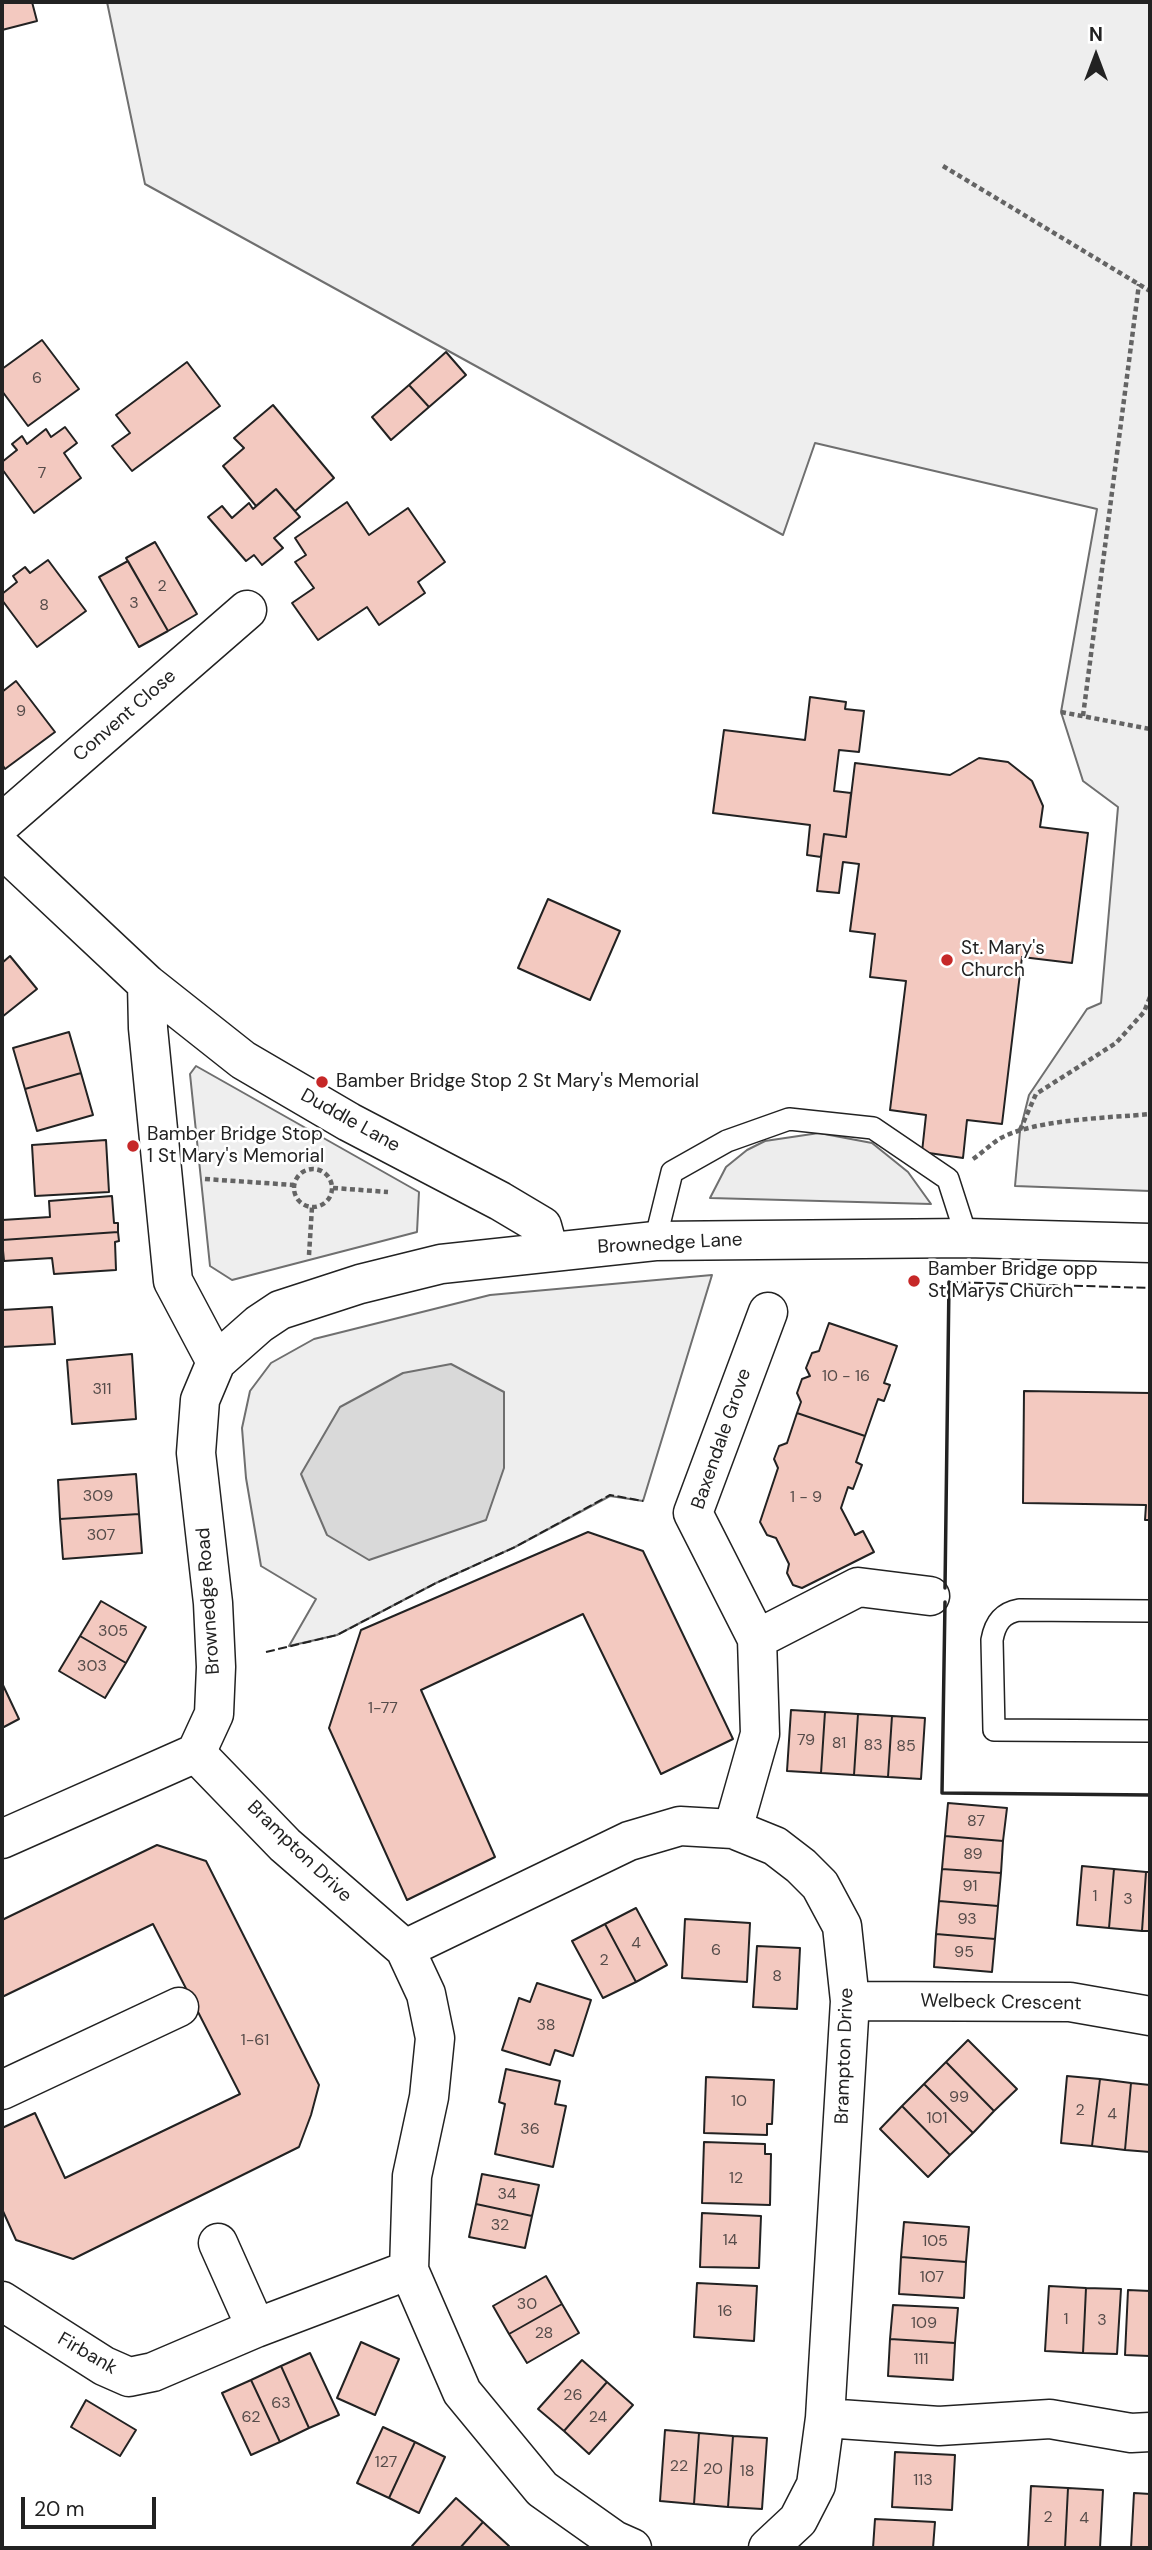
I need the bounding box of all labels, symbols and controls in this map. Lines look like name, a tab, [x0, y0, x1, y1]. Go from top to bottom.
north arrow	[1061, 21, 1131, 91]
text: N	[1089, 22, 1103, 47]
house number: 6	[32, 369, 42, 389]
house number: 7	[38, 464, 46, 484]
house number: 2	[157, 577, 167, 597]
house number: 3	[129, 594, 139, 614]
house number: 8	[39, 596, 49, 616]
street label: Convent Close	[69, 665, 181, 767]
house number: 9	[16, 702, 26, 722]
place label: St. Mary's Church	[961, 938, 1045, 982]
marker: St. Mary's Church	[939, 952, 955, 968]
place label: Bamber Bridge Stop 2 St Mary's Memorial	[336, 1071, 699, 1093]
marker: Bamber Bridge Stop 2 St Mary's Memorial	[314, 1074, 330, 1090]
street label: Duddle Lane	[296, 1084, 404, 1158]
place label: Bamber Bridge Stop 1 St Mary's Memorial	[147, 1124, 324, 1168]
marker: Bamber Bridge Stop 1 St Mary's Memorial	[125, 1138, 141, 1154]
street label: Brownedge Lane	[597, 1229, 743, 1259]
place label: Bamber Bridge opp St Marys Church	[928, 1259, 1098, 1303]
marker: Bamber Bridge opp St Marys Church	[906, 1273, 922, 1289]
street label: Baxendale Grove	[687, 1366, 757, 1512]
house number: 10 - 16	[822, 1367, 870, 1387]
house number: 311	[92, 1380, 112, 1400]
house number: 309	[83, 1487, 113, 1507]
house number: 1 - 9	[790, 1488, 822, 1508]
house number: 307	[87, 1526, 115, 1546]
street label: Brownedge Road	[192, 1527, 226, 1675]
house number: 305	[98, 1622, 128, 1642]
house number: 303	[77, 1657, 107, 1677]
house number: 1-77	[368, 1699, 398, 1719]
house number: 79	[797, 1731, 815, 1751]
house number: 81	[832, 1734, 846, 1754]
house number: 83	[863, 1736, 883, 1756]
house number: 85	[896, 1737, 916, 1757]
street label: Brampton Drive	[242, 1796, 356, 1908]
house number: 87	[967, 1812, 985, 1832]
house number: 89	[963, 1845, 983, 1865]
house number: 91	[963, 1877, 977, 1897]
house number: 1	[1093, 1887, 1097, 1907]
house number: 3	[1123, 1890, 1133, 1910]
house number: 93	[957, 1910, 977, 1930]
house number: 4	[631, 1934, 641, 1954]
house number: 6	[711, 1941, 721, 1961]
house number: 95	[954, 1943, 974, 1963]
house number: 2	[599, 1951, 609, 1971]
house number: 8	[772, 1967, 782, 1987]
street label: Brampton Drive	[831, 1987, 859, 2125]
street label: Welbeck Crescent	[920, 1990, 1082, 2016]
house number: 38	[536, 2016, 556, 2036]
house number: 1-61	[241, 2031, 269, 2051]
house number: 99	[949, 2088, 969, 2108]
house number: 10	[731, 2092, 747, 2112]
house number: 2	[1075, 2101, 1085, 2121]
house number: 4	[1107, 2105, 1117, 2125]
house number: 101	[927, 2109, 947, 2129]
house number: 36	[520, 2120, 540, 2140]
house number: 12	[729, 2169, 743, 2189]
house number: 34	[497, 2185, 517, 2205]
house number: 32	[491, 2216, 509, 2236]
house number: 14	[723, 2231, 737, 2251]
house number: 105	[922, 2232, 948, 2252]
house number: 107	[920, 2268, 944, 2288]
house number: 30	[517, 2295, 537, 2315]
house number: 16	[717, 2302, 733, 2322]
house number: 1	[1064, 2310, 1068, 2330]
house number: 3	[1097, 2311, 1107, 2331]
house number: 109	[911, 2314, 937, 2334]
house number: 28	[535, 2324, 553, 2344]
street label: Firbank	[53, 2328, 121, 2380]
house number: 111	[914, 2350, 928, 2370]
house number: 26	[563, 2386, 583, 2406]
house number: 63	[271, 2394, 291, 2414]
house number: 62	[242, 2408, 260, 2428]
house number: 24	[589, 2408, 607, 2428]
house number: 127	[375, 2453, 397, 2473]
house number: 22	[670, 2457, 688, 2477]
house number: 20	[703, 2460, 723, 2480]
house number: 18	[740, 2462, 754, 2482]
house number: 113	[913, 2471, 933, 2491]
scale bar	[24, 2484, 159, 2528]
text: 20 m	[34, 2495, 85, 2523]
house number: 2	[1043, 2508, 1053, 2528]
house number: 4	[1079, 2509, 1089, 2529]

